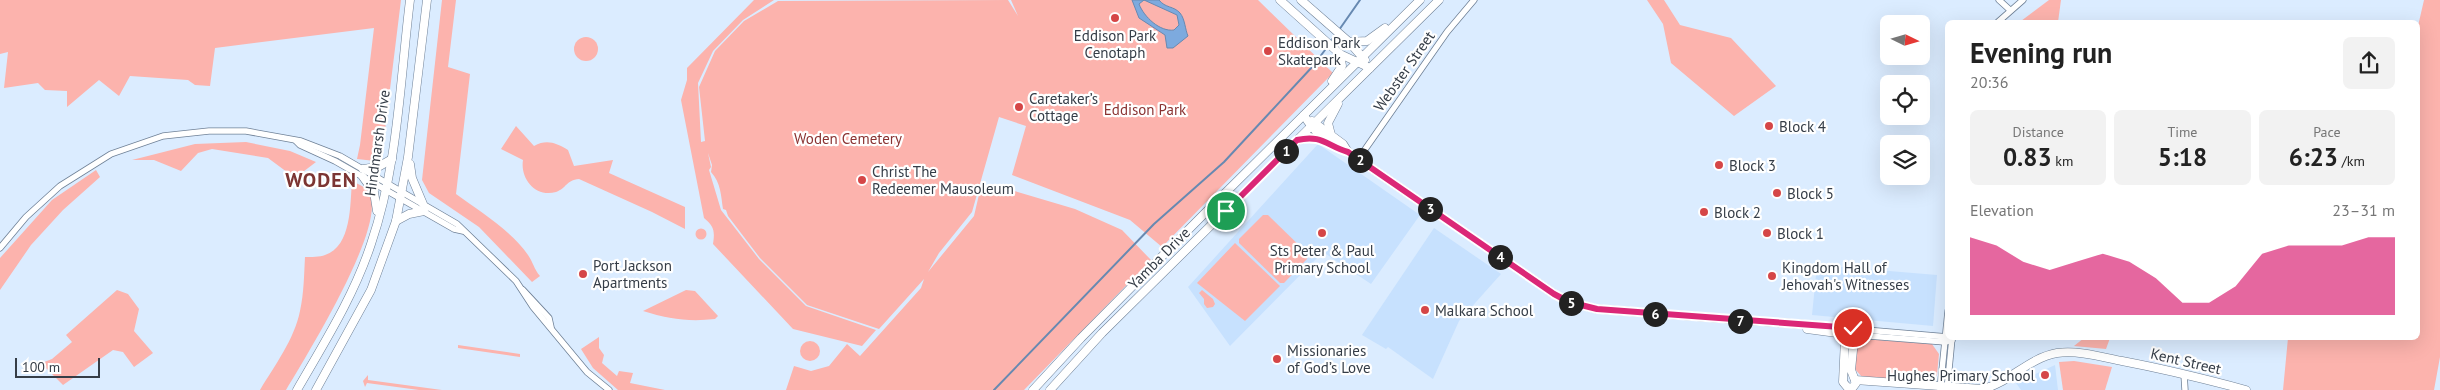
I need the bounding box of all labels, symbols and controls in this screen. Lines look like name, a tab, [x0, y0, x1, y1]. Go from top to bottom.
marker: Eddison Park Cenotaph	[1109, 12, 1121, 24]
north arrow	[1880, 15, 1930, 65]
map controls	[1880, 15, 1930, 185]
place label: Eddison Park Cenotaph	[1074, 26, 1157, 62]
street label: Webster Street	[1369, 27, 1439, 115]
place label: Eddison Park Skatepark	[1278, 33, 1361, 69]
text: Evening run	[1970, 34, 2112, 71]
button: share	[2343, 37, 2395, 89]
marker: Eddison Park Skatepark	[1262, 45, 1274, 57]
text: 20:36	[1970, 72, 2008, 92]
button: locate	[1880, 75, 1930, 125]
street label: Hindmarsh Drive	[360, 89, 394, 197]
place label: Caretaker’s Cottage	[1029, 89, 1098, 125]
park label: Eddison Park	[1104, 100, 1187, 119]
marker: Caretaker’s Cottage	[1013, 101, 1025, 113]
place label: Block 4	[1779, 117, 1826, 136]
marker: Block 4	[1763, 120, 1775, 132]
text: Distance	[2013, 123, 2064, 141]
text: Time	[2167, 123, 2198, 141]
text: Pace	[2313, 123, 2341, 141]
park label: Woden Cemetery	[794, 129, 902, 148]
button: layers	[1880, 135, 1930, 185]
pin: 1	[1274, 138, 1298, 164]
text: 0.83	[2003, 141, 2052, 173]
text: 5:18	[2158, 141, 2207, 173]
text: 6:23	[2289, 141, 2338, 173]
text: 1	[1283, 142, 1290, 160]
pin: 2	[1348, 148, 1372, 172]
text: 2	[1357, 151, 1364, 169]
text: km	[2052, 152, 2073, 170]
text: /km	[2338, 152, 2365, 170]
place label: Block 3	[1729, 156, 1776, 175]
marker: Block 3	[1713, 159, 1725, 171]
place label: Christ The Redeemer Mausoleum	[872, 162, 1014, 198]
district label: WODEN	[285, 167, 357, 193]
marker: Christ The Redeemer Mausoleum	[856, 174, 868, 186]
place label: Block 5	[1787, 184, 1834, 203]
marker: Block 5	[1771, 187, 1783, 199]
pin	[1205, 190, 1247, 232]
pin: 3	[1418, 196, 1442, 222]
icon: arrive	[1212, 197, 1240, 225]
text: 3	[1427, 200, 1434, 218]
text: Elevation	[1970, 200, 2034, 220]
text: 23–31 m	[2332, 200, 2395, 220]
place label: Block 2	[1714, 203, 1761, 222]
marker: Block 2	[1698, 206, 1710, 218]
street label: Yamba Drive	[1124, 223, 1194, 293]
place label: Block 1	[1777, 224, 1824, 243]
marker: Sts Peter & Paul Primary School	[1316, 227, 1328, 239]
marker: Block 1	[1761, 227, 1773, 239]
place label: Sts Peter & Paul Primary School	[1270, 241, 1375, 277]
pin: 4	[1488, 244, 1512, 270]
text: 4	[1497, 248, 1504, 266]
place label: Port Jackson Apartments	[593, 256, 672, 292]
place label: Kingdom Hall of Jehovah's Witnesses	[1781, 258, 1909, 294]
marker: Port Jackson Apartments	[577, 268, 589, 280]
marker: Kingdom Hall of Jehovah's Witnesses	[1766, 270, 1778, 282]
pin: 5	[1558, 290, 1584, 316]
text: 5	[1568, 294, 1575, 312]
place label: Malkara School	[1435, 301, 1534, 320]
pin: 6	[1642, 302, 1668, 326]
marker: Malkara School	[1419, 304, 1431, 316]
text: 6	[1652, 305, 1659, 323]
pin	[1832, 307, 1874, 349]
pin: 7	[1728, 308, 1752, 334]
text: 7	[1737, 312, 1744, 330]
icon: check	[1839, 314, 1867, 342]
place label: Missionaries of God’s Love	[1287, 341, 1371, 377]
street label: Kent Street	[2149, 344, 2223, 378]
marker: Missionaries of God’s Love	[1271, 353, 1283, 365]
scale bar	[15, 355, 100, 378]
text: 100 m	[22, 358, 60, 376]
place label: Hughes Primary School	[1887, 366, 2036, 385]
marker: Hughes Primary School	[2039, 369, 2051, 381]

